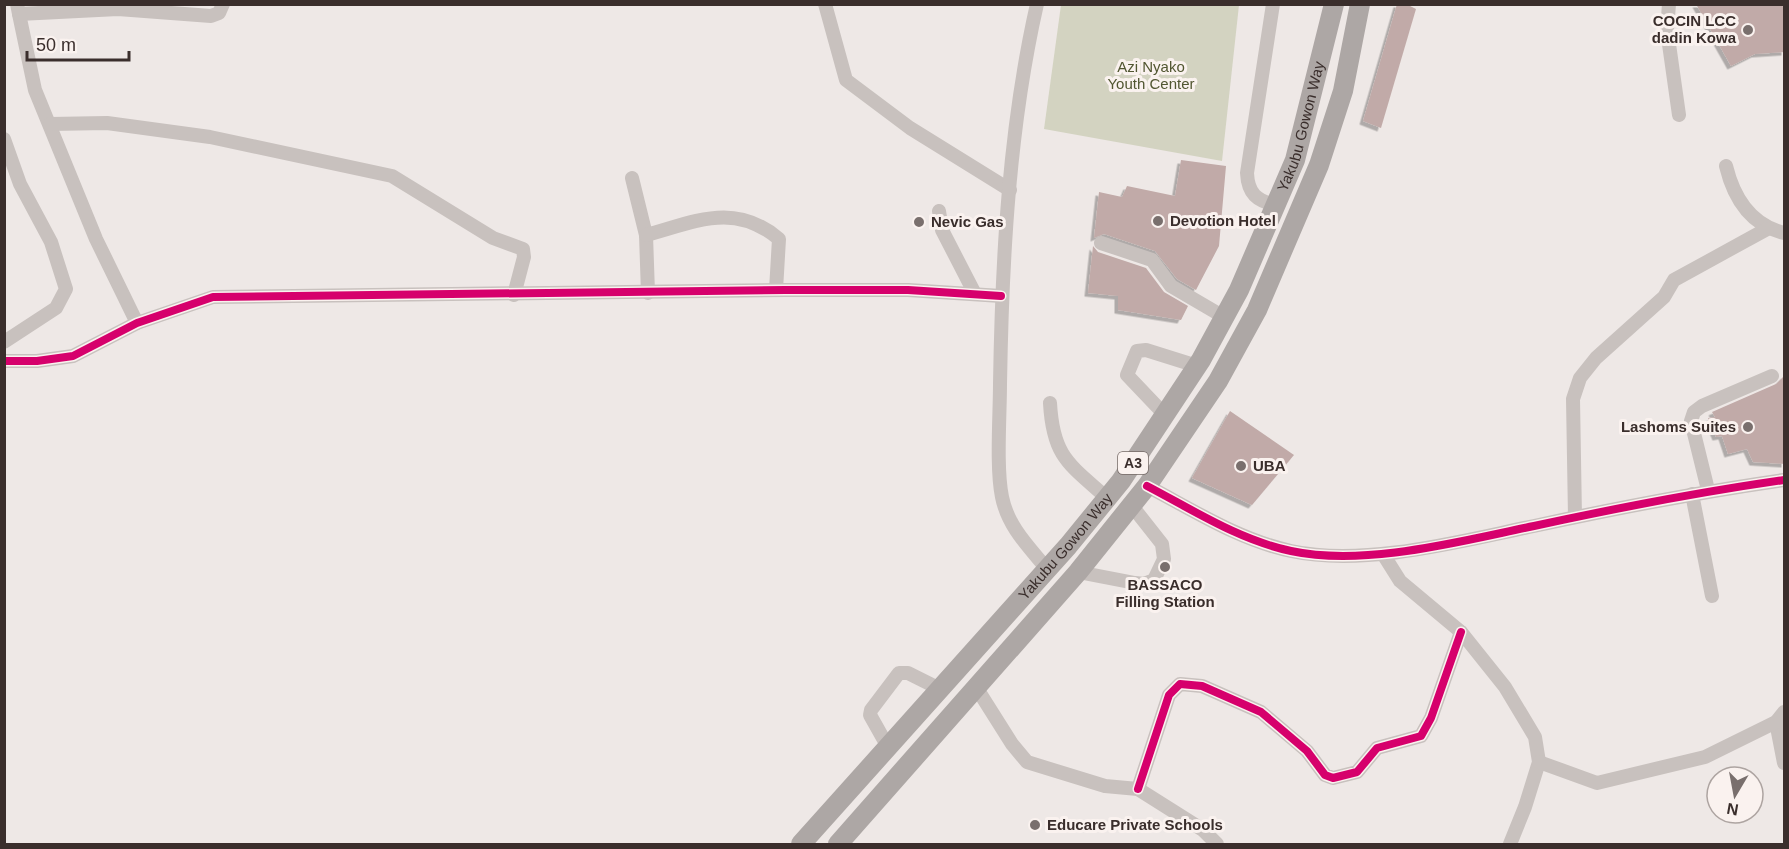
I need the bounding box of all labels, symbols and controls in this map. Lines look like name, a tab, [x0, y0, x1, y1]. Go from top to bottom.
place label: COCIN LCC dadin Kowa	[1652, 12, 1737, 46]
marker: COCIN LCC dadin Kowa	[1741, 23, 1755, 37]
scale bar	[27, 24, 129, 62]
text: 50 m	[36, 35, 76, 55]
park label: Azi Nyako Youth Center	[1107, 58, 1195, 92]
street label: Yakubu Gowon Way	[1273, 59, 1327, 194]
place label: Devotion Hotel	[1170, 212, 1276, 229]
place label: Nevic Gas	[931, 213, 1004, 230]
marker: Devotion Hotel	[1151, 214, 1165, 228]
marker: Nevic Gas	[912, 215, 926, 229]
place label: Lashoms Suites	[1621, 418, 1736, 435]
marker: Lashoms Suites	[1741, 420, 1755, 434]
road number: A3	[1118, 452, 1148, 474]
place label: UBA	[1253, 457, 1286, 474]
marker: UBA	[1234, 459, 1248, 473]
street label: Yakubu Gowon Way	[1015, 489, 1116, 603]
marker: BASSACO Filling Station	[1158, 560, 1172, 574]
place label: BASSACO Filling Station	[1115, 576, 1215, 610]
north arrow	[1705, 765, 1765, 825]
text: N	[1725, 800, 1740, 819]
place label: Educare Private Schools	[1047, 816, 1223, 833]
marker: Educare Private Schools	[1028, 818, 1042, 832]

